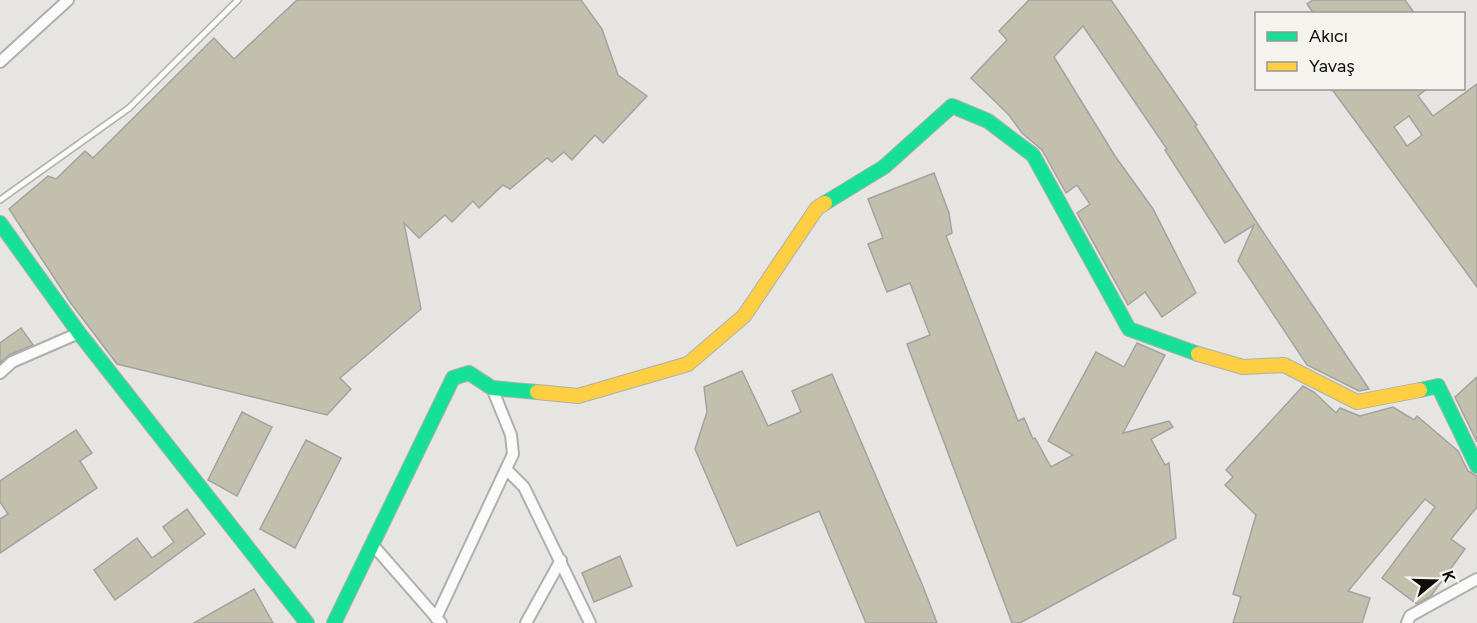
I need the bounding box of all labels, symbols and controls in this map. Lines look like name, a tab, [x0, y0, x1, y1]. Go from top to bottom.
legend	[1255, 12, 1465, 90]
text: Akıcı	[1309, 25, 1348, 47]
text: Yavaş	[1309, 55, 1355, 77]
north arrow	[1405, 551, 1465, 611]
text: K	[1438, 568, 1460, 585]

